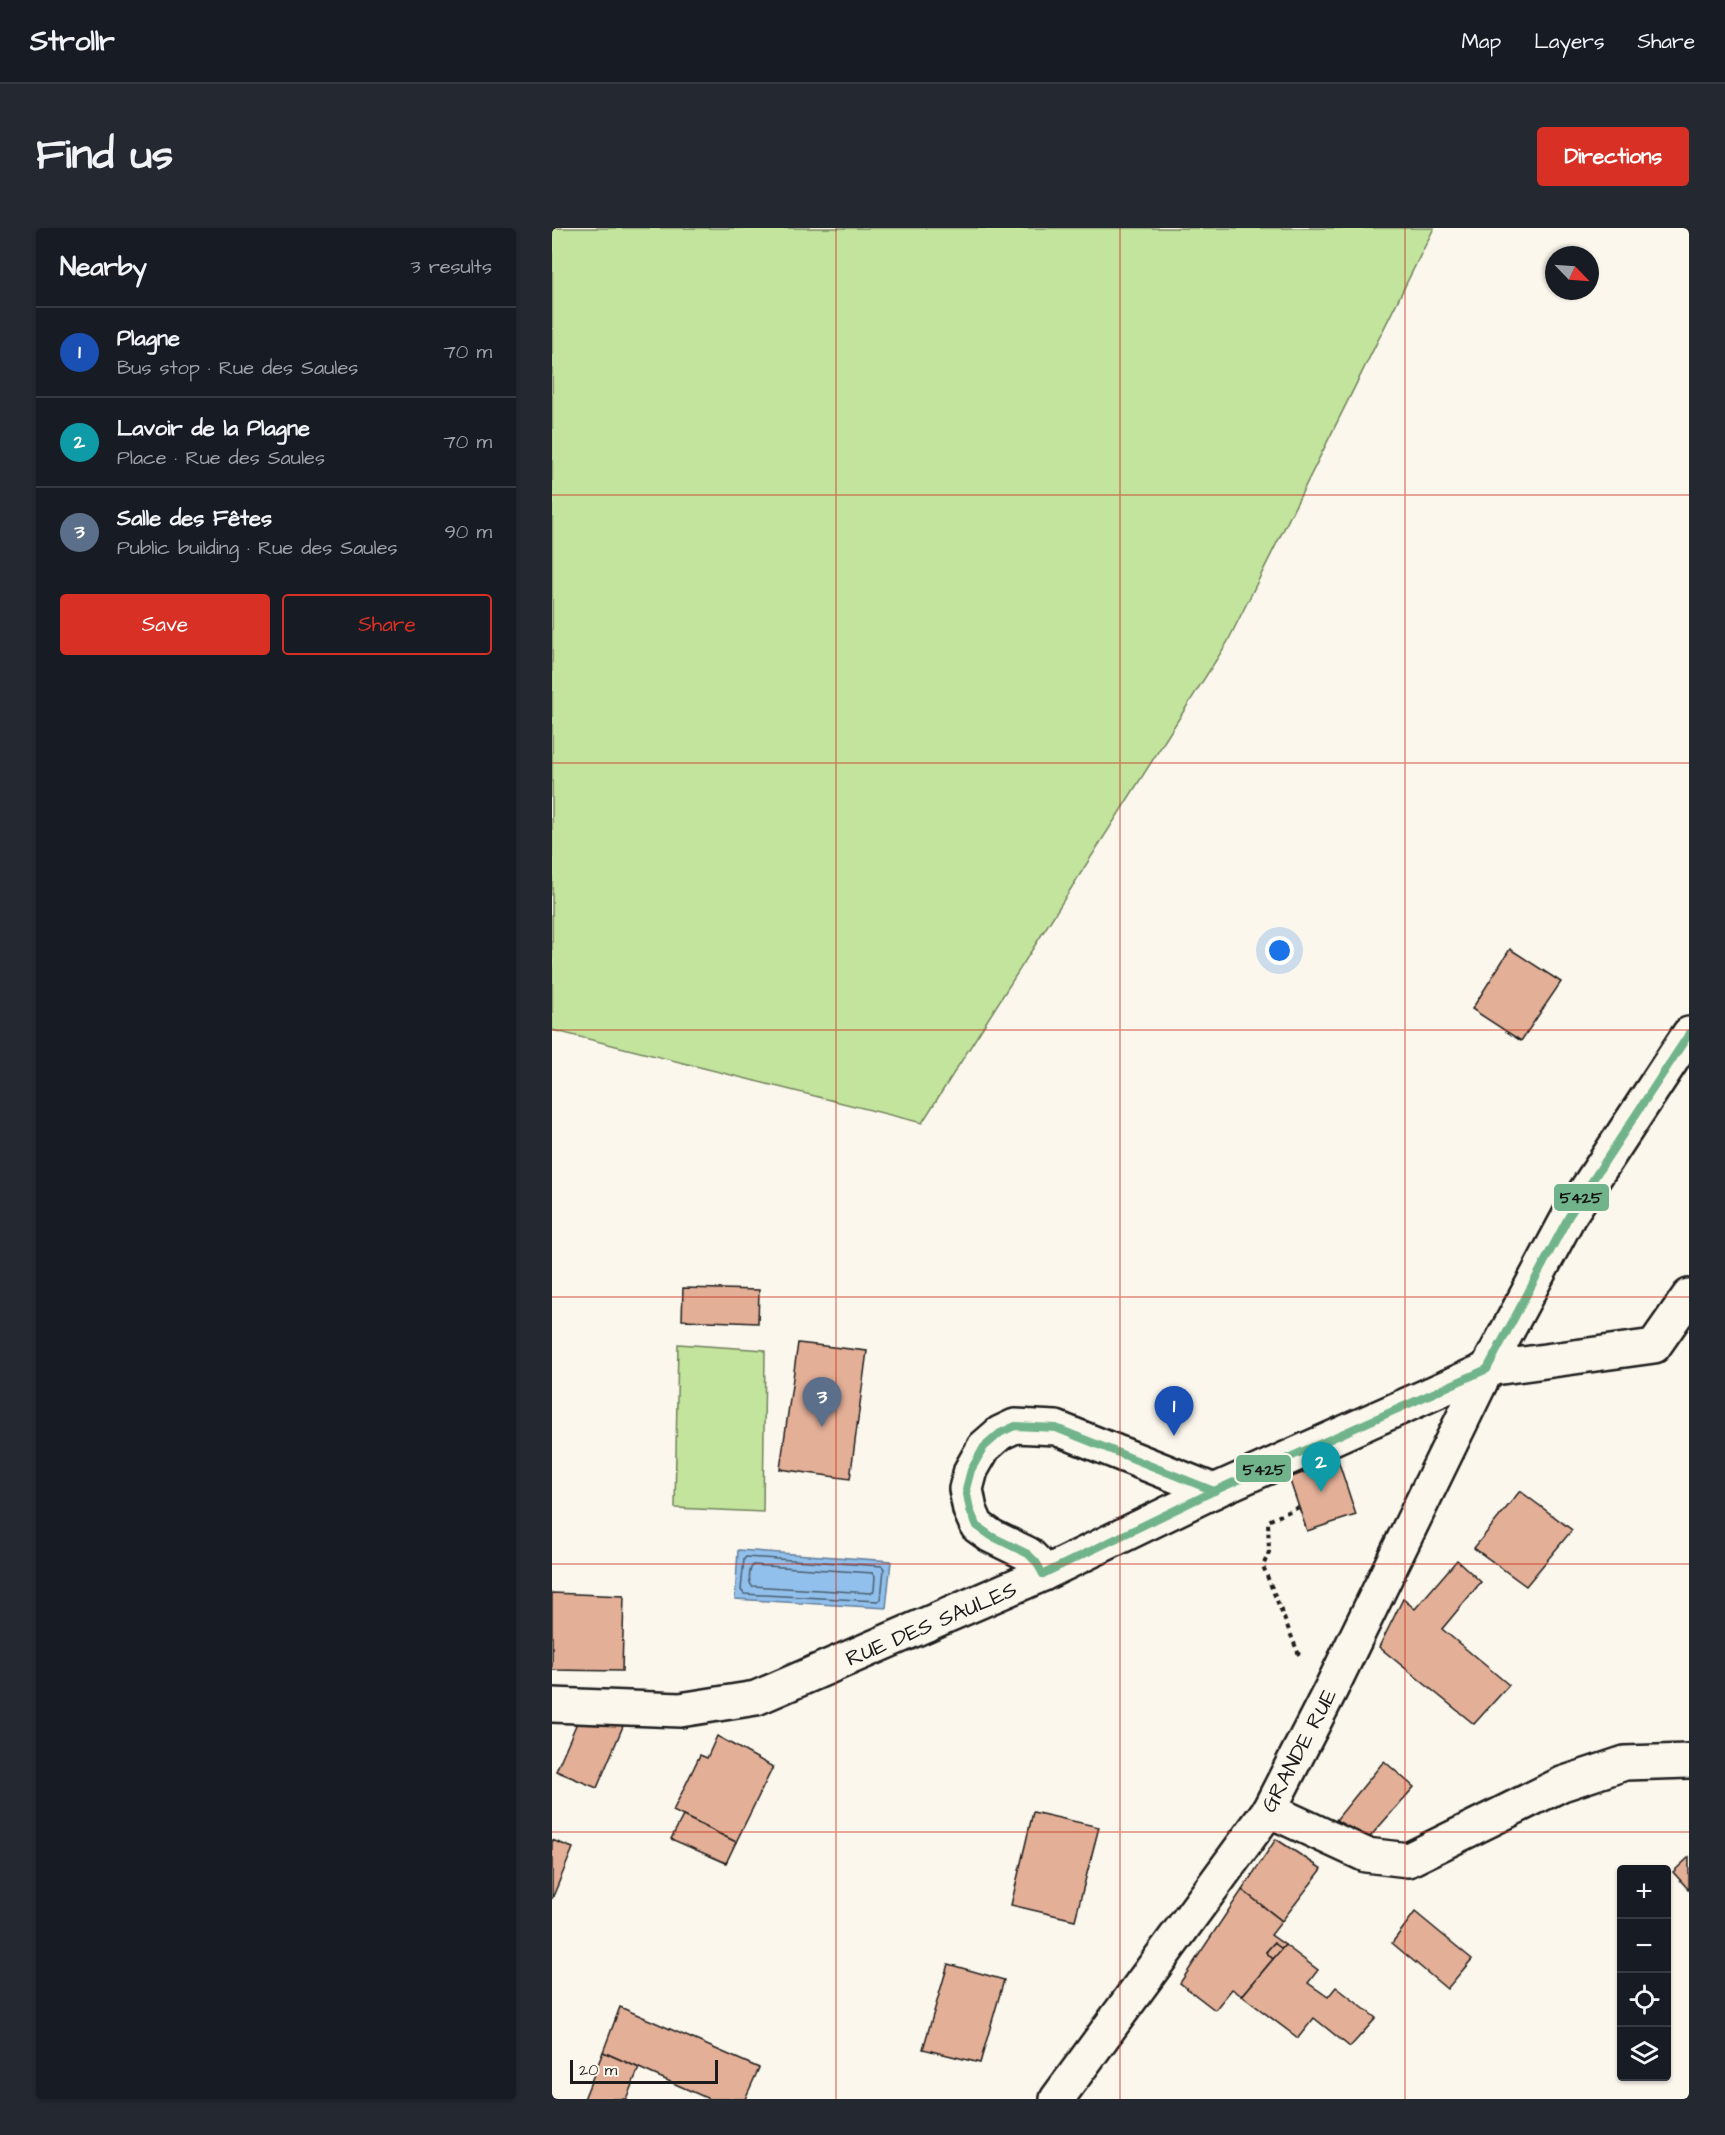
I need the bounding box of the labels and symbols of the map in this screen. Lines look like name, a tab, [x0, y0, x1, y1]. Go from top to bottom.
north arrow	[1545, 246, 1599, 300]
your location	[1265, 936, 1294, 965]
line badge: 5425	[1553, 1183, 1610, 1212]
text: 5425	[1560, 1187, 1603, 1209]
pin: 3	[802, 1378, 842, 1427]
pin: 1	[1154, 1386, 1194, 1436]
pin: 2	[1302, 1442, 1340, 1492]
line badge: 5425	[1235, 1454, 1292, 1483]
text: 5425	[1243, 1459, 1286, 1481]
street label: RUE DES SAULES	[841, 1574, 1022, 1674]
street label: GRANDE RUE	[1254, 1683, 1345, 1818]
scale bar	[570, 2057, 718, 2084]

